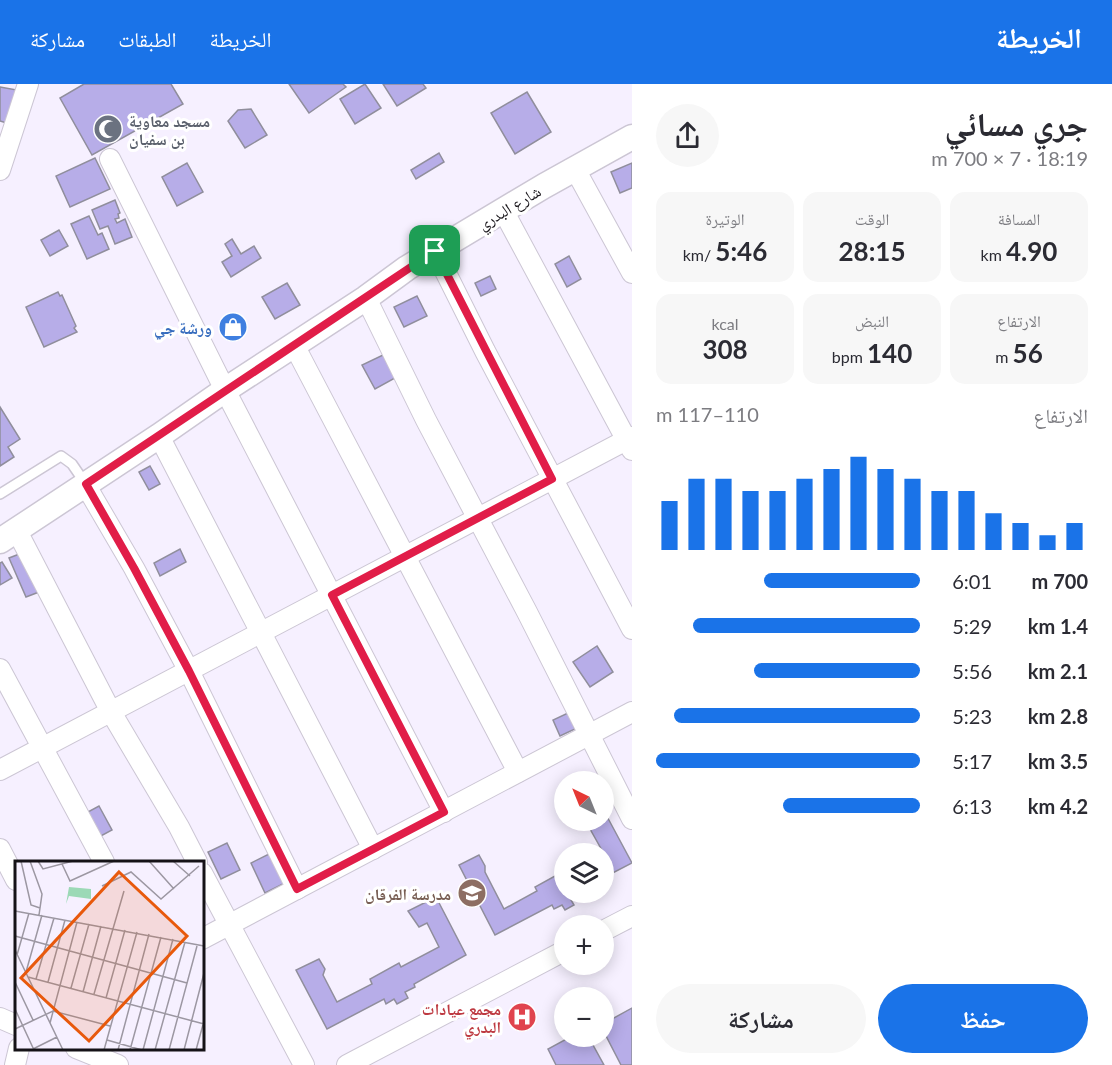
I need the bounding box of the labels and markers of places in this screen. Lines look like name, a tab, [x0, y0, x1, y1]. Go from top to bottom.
place label: مسجد معاوية بن سفيان	[129, 111, 210, 149]
mosque icon: مسجد معاوية بن سفيان	[92, 113, 124, 145]
pin	[409, 225, 460, 276]
shop icon: ورشة جي	[217, 311, 249, 343]
place label: ورشة جي	[154, 318, 212, 340]
school or university icon: مدرسة الفرقان	[456, 877, 488, 909]
place label: مدرسة الفرقان	[365, 884, 451, 904]
place label: مجمع عيادات البدري	[422, 999, 501, 1039]
hospital icon: مجمع عيادات البدري	[506, 1001, 538, 1033]

